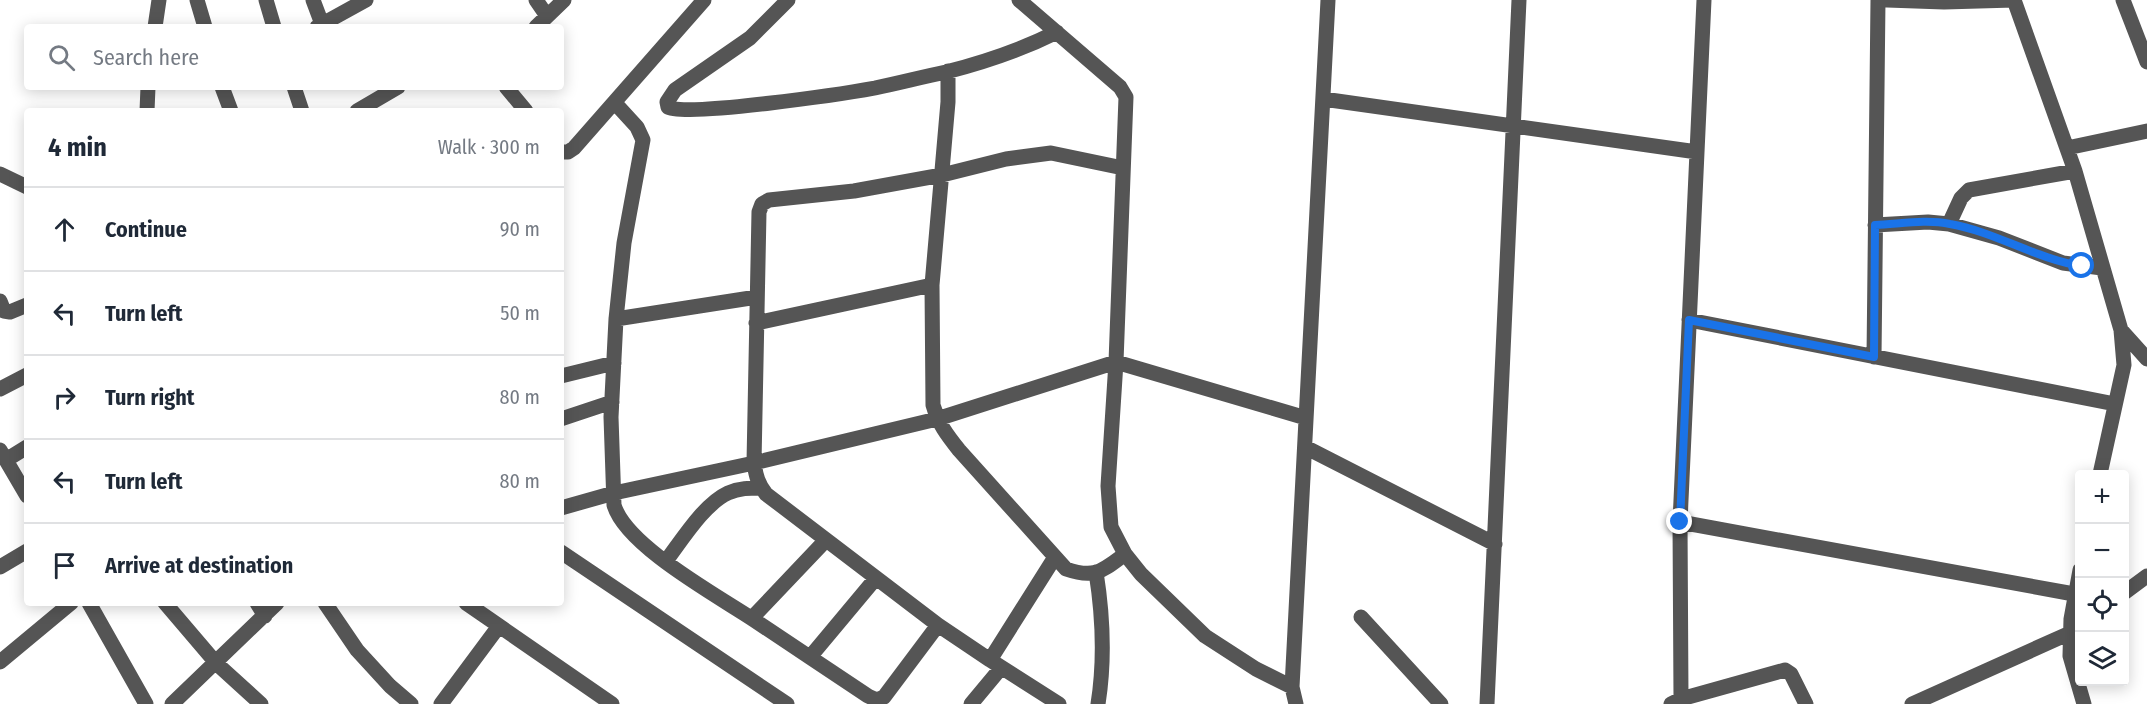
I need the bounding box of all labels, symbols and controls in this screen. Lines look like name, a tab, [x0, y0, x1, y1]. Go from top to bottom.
search box	[24, 24, 564, 90]
icon: search	[45, 41, 78, 74]
text: Search here	[93, 44, 199, 71]
text: 4 min	[48, 132, 107, 163]
text: Walk · 300 m	[438, 135, 540, 159]
icon: ahead	[48, 213, 81, 246]
text: Continue	[105, 216, 187, 243]
text: 90 m	[500, 217, 540, 241]
route start	[2068, 252, 2094, 278]
icon: left	[48, 297, 81, 330]
text: Turn left	[105, 300, 183, 327]
text: 50 m	[500, 301, 540, 325]
icon: right	[48, 381, 81, 414]
text: Turn right	[105, 384, 194, 411]
text: 80 m	[500, 385, 540, 409]
icon: left	[48, 465, 81, 498]
text: Turn left	[105, 468, 183, 495]
text: 80 m	[500, 469, 540, 493]
map controls	[2075, 470, 2129, 686]
button: +	[2075, 470, 2129, 524]
route end	[1666, 508, 1692, 534]
button: −	[2075, 524, 2129, 578]
icon: arrive	[48, 549, 81, 582]
text: Arrive at destination	[105, 552, 293, 579]
button: locate	[2075, 578, 2129, 632]
button: layers	[2075, 632, 2129, 686]

